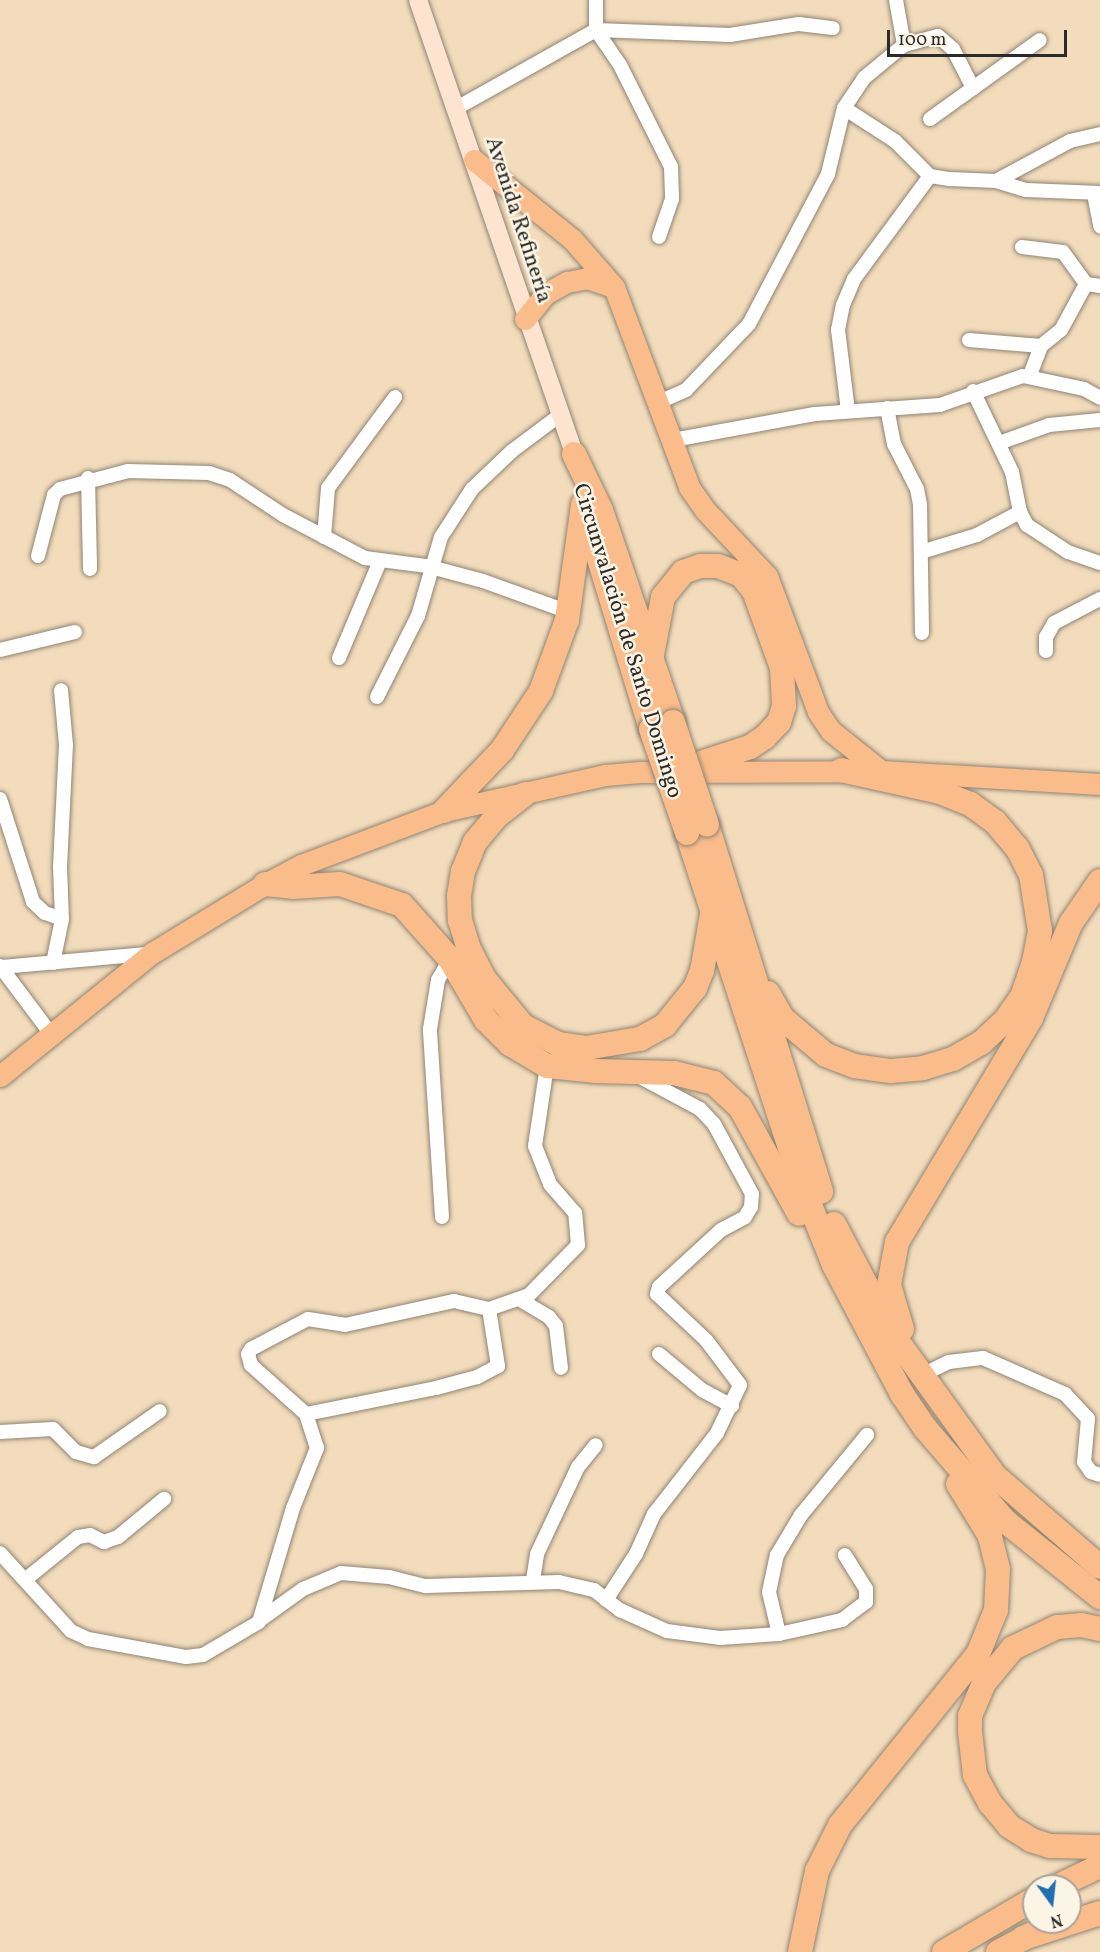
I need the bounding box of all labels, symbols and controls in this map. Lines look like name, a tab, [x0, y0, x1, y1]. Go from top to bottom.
scale bar	[890, 18, 1070, 56]
text: 100 m	[898, 28, 947, 53]
street label: Avenida Refinería	[479, 134, 557, 306]
street label: Circunvalación de Santo Domingo	[566, 481, 688, 801]
north arrow	[1022, 1874, 1082, 1934]
text: N	[1048, 1907, 1065, 1932]

